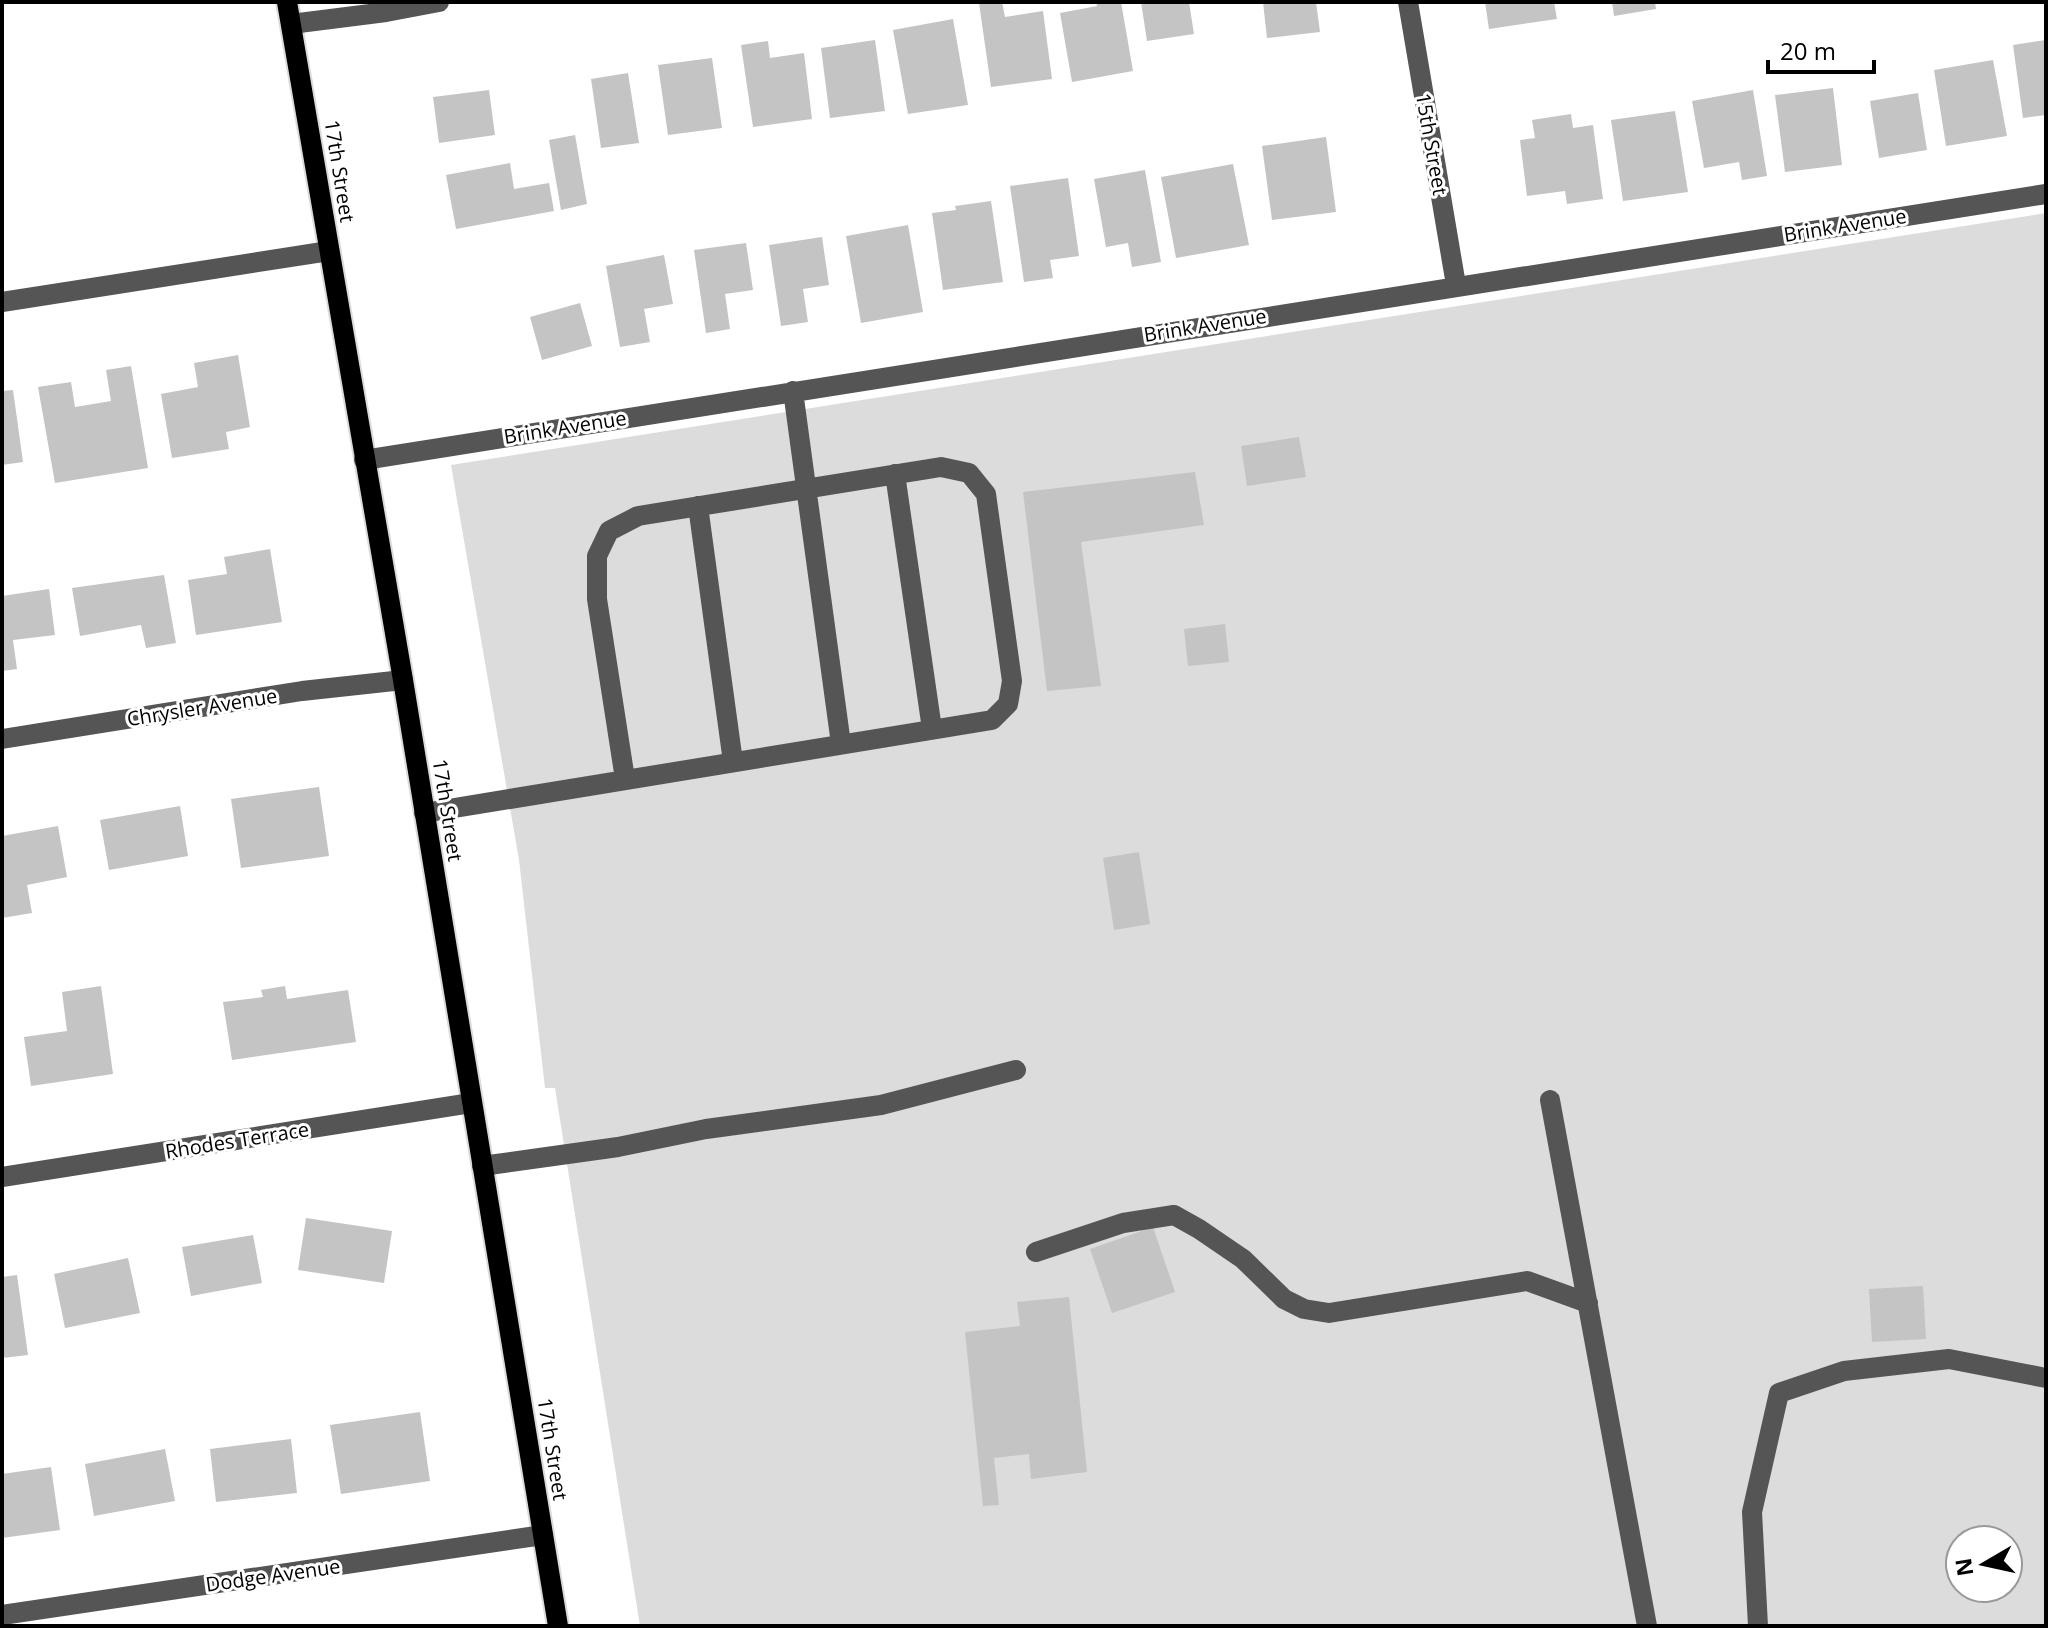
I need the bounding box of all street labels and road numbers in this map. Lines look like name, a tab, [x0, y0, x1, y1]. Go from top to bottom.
street label: 15th Street	[1410, 91, 1454, 197]
street label: 17th Street	[319, 118, 361, 224]
street label: Brink Avenue	[1782, 202, 1908, 248]
street label: Brink Avenue	[1142, 302, 1268, 348]
street label: Brink Avenue	[502, 404, 628, 450]
street label: Chrysler Avenue	[125, 682, 279, 732]
street label: 17th Street	[427, 757, 469, 863]
street label: Rhodes Terrace	[163, 1115, 311, 1165]
street label: 17th Street	[532, 1396, 574, 1502]
street label: Dodge Avenue	[204, 1552, 342, 1598]

